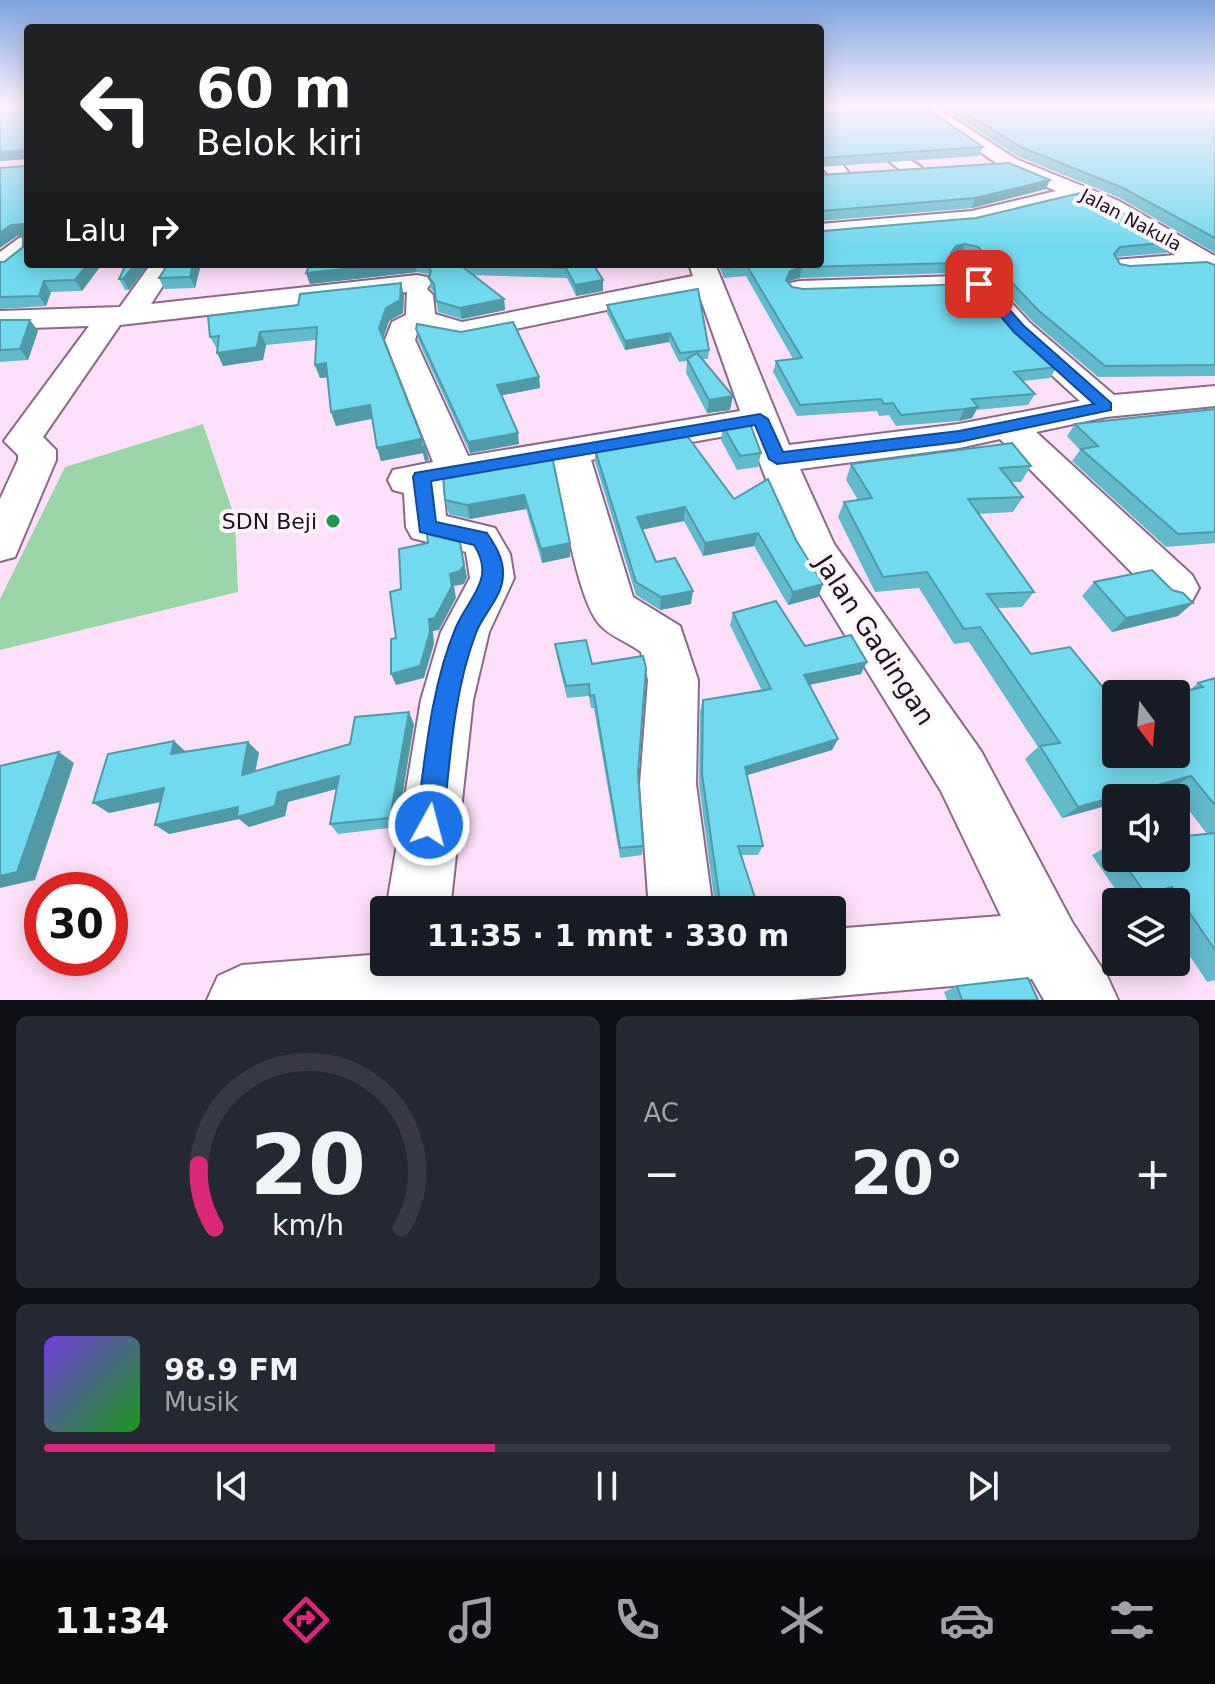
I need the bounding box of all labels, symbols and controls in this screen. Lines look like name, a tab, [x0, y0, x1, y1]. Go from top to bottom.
text: 60 m	[196, 55, 352, 120]
icon: left	[64, 56, 168, 160]
text: Belok kiri	[196, 122, 363, 163]
street label: Jalan Nakula	[1076, 184, 1185, 255]
icon: right	[142, 208, 186, 252]
text: Lalu	[64, 213, 126, 248]
pin	[945, 250, 1013, 318]
icon: arrive	[957, 262, 1001, 306]
place label: SDN Beji	[222, 509, 317, 534]
marker: SDN Beji	[324, 512, 342, 530]
street label: Jalan Gadingan	[808, 548, 941, 731]
north arrow	[1102, 680, 1190, 768]
map controls	[1102, 680, 1190, 976]
position arrow	[387, 783, 471, 867]
button: sound	[1102, 784, 1190, 872]
speed limit sign: 30	[24, 872, 128, 976]
button: layers	[1102, 888, 1190, 976]
text: 11:35 · 1 mnt · 330 m	[427, 918, 789, 953]
text: AC	[644, 1098, 679, 1128]
text: 20	[250, 1117, 366, 1214]
text: 20°	[851, 1138, 964, 1208]
text: −	[644, 1148, 680, 1199]
text: +	[1134, 1148, 1171, 1199]
text: km/h	[272, 1208, 344, 1242]
text: 98.9 FM	[164, 1352, 299, 1387]
text: Musik	[164, 1387, 239, 1417]
icon: previous	[210, 1464, 254, 1508]
icon: pause	[585, 1464, 629, 1508]
icon: next	[961, 1464, 1005, 1508]
icon: directions	[278, 1592, 334, 1648]
icon: music	[444, 1592, 500, 1648]
icon: phone	[609, 1592, 665, 1648]
icon: climate	[774, 1592, 830, 1648]
icon: car	[939, 1592, 995, 1648]
icon: filters	[1104, 1592, 1160, 1648]
text: 11:34	[55, 1600, 169, 1641]

